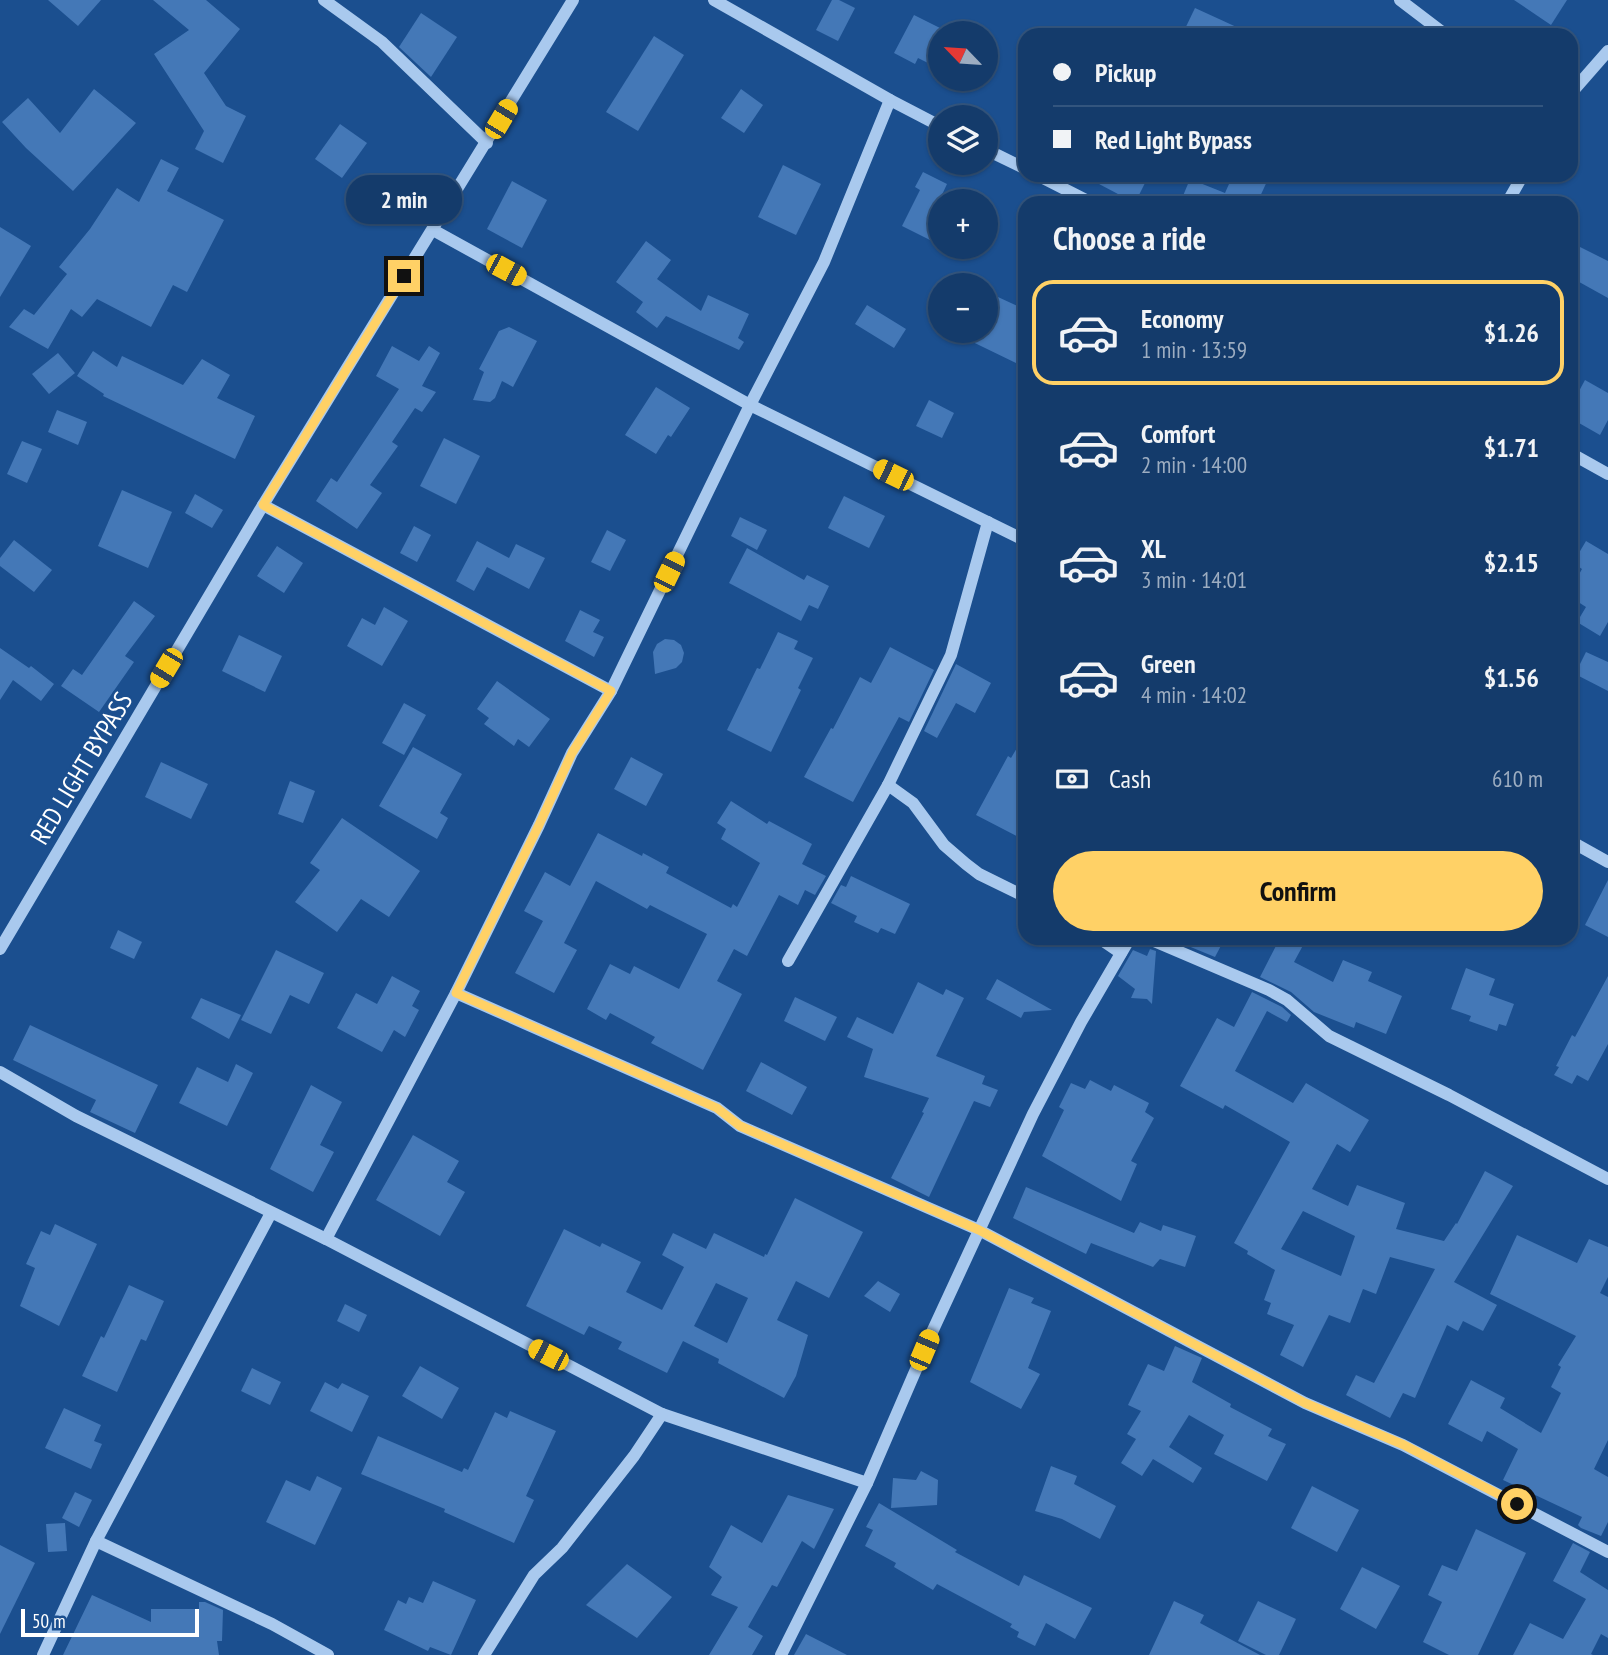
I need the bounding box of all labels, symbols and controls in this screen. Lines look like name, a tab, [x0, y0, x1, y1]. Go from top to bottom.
north arrow	[928, 21, 998, 91]
map controls	[928, 21, 998, 343]
text: Pickup	[1095, 56, 1156, 89]
car	[482, 96, 521, 142]
button: layers	[928, 105, 998, 175]
text: Red Light Bypass	[1095, 123, 1252, 156]
callout: 2 min	[346, 174, 462, 224]
text: 2 min	[381, 185, 427, 214]
button: +	[928, 189, 998, 259]
text: Choose a ride	[1053, 217, 1206, 259]
car	[483, 251, 530, 289]
route end	[388, 260, 420, 292]
button: −	[928, 273, 998, 343]
icon: car	[1057, 301, 1120, 364]
text: Economy	[1141, 302, 1223, 335]
text: $1.26	[1484, 316, 1539, 349]
text: 1 min · 13:59	[1141, 335, 1247, 364]
icon: car	[1057, 416, 1120, 479]
text: Comfort	[1141, 417, 1215, 450]
text: $1.71	[1484, 431, 1539, 464]
text: 2 min · 14:00	[1141, 450, 1247, 479]
car	[870, 456, 917, 494]
icon: car	[1057, 531, 1120, 594]
text: XL	[1141, 532, 1166, 565]
text: $2.15	[1484, 546, 1539, 579]
car	[651, 549, 688, 595]
text: 3 min · 14:01	[1141, 565, 1247, 594]
car	[147, 645, 186, 691]
icon: car	[1057, 646, 1120, 709]
text: Green	[1141, 647, 1196, 680]
text: $1.56	[1484, 661, 1539, 694]
text: 4 min · 14:02	[1141, 680, 1247, 709]
street label: RED LIGHT BYPASS	[23, 686, 139, 850]
icon: cash	[1053, 760, 1091, 798]
text: Cash	[1109, 762, 1151, 795]
text: 610 m	[1492, 764, 1543, 793]
button: Confirm	[1053, 851, 1543, 931]
car	[907, 1327, 942, 1373]
car	[525, 1336, 572, 1374]
route start	[1501, 1488, 1533, 1520]
scale bar	[21, 1606, 200, 1638]
text: 50 m	[32, 1609, 66, 1633]

